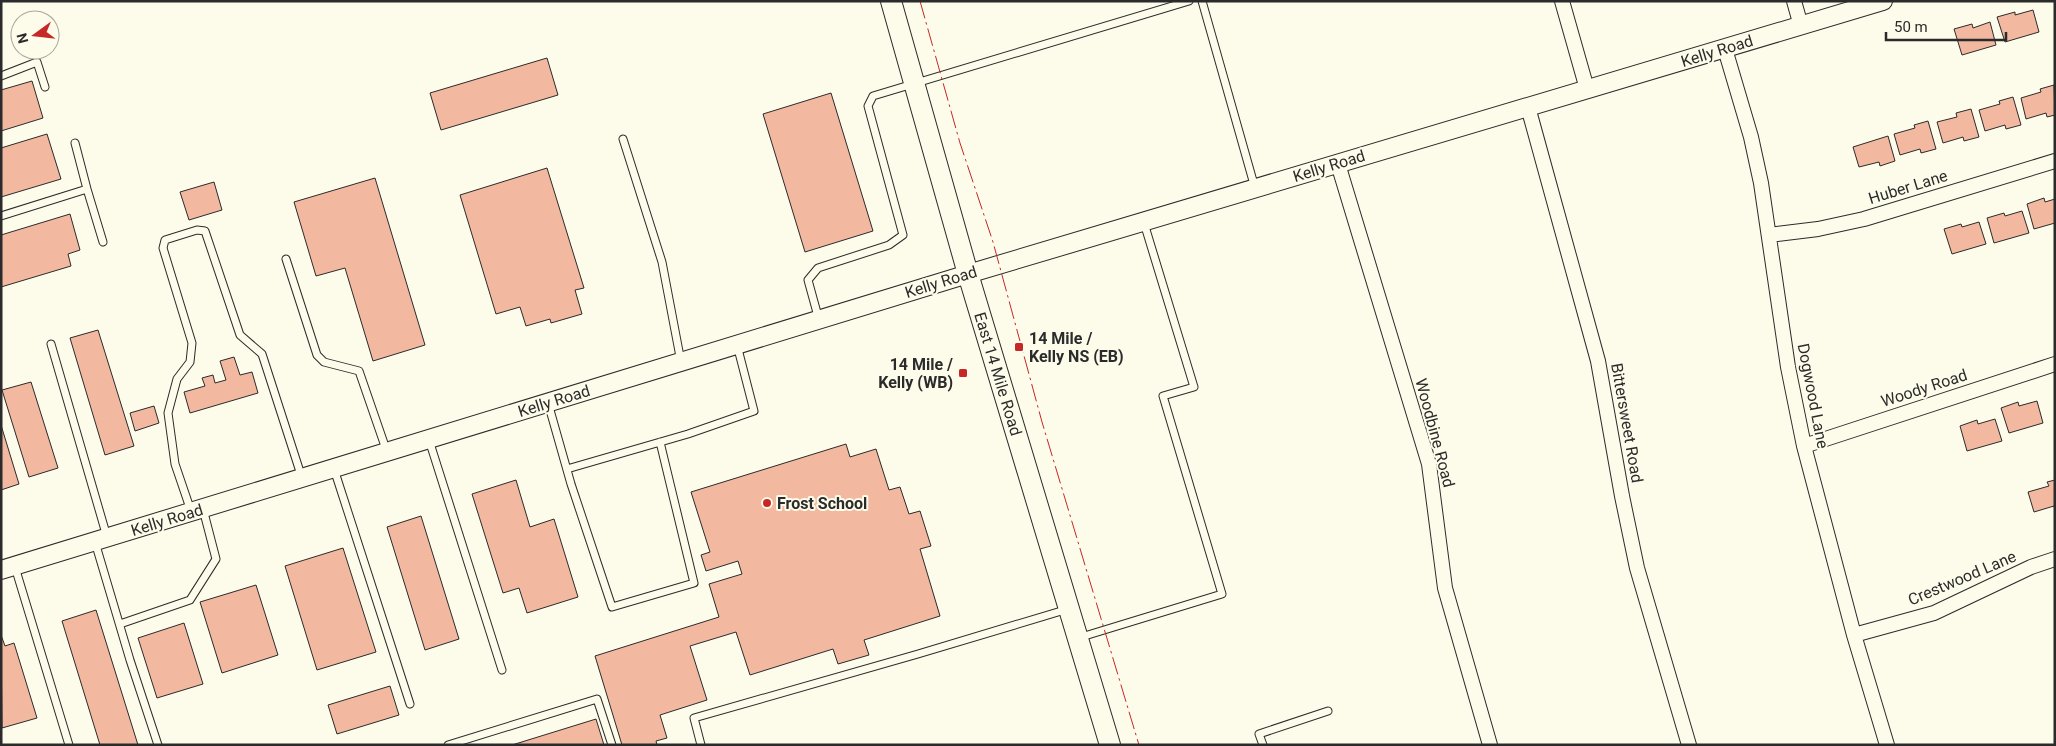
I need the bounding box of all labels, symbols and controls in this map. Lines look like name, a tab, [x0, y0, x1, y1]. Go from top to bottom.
north arrow	[10, 10, 60, 60]
scale bar	[1886, 10, 2006, 42]
text: 50 m	[1894, 18, 1928, 36]
street label: Kelly Road	[1679, 31, 1755, 71]
text: N	[13, 32, 31, 45]
street label: Kelly Road	[1291, 146, 1367, 186]
street label: Huber Lane	[1866, 166, 1950, 208]
street label: Kelly Road	[903, 262, 979, 302]
street label: East 14 Mile Road	[970, 310, 1026, 438]
place label: 14 Mile / Kelly NS (EB)	[1029, 329, 1124, 366]
marker: 14 Mile / Kelly NS (EB)	[1013, 341, 1025, 353]
street label: Dogwood Lane	[1794, 342, 1832, 450]
place label: 14 Mile / Kelly (WB)	[878, 355, 953, 392]
street label: Bittersweet Road	[1607, 362, 1647, 484]
street label: Woody Road	[1879, 365, 1969, 411]
marker: 14 Mile / Kelly (WB)	[957, 367, 969, 379]
street label: Woodbine Road	[1411, 376, 1459, 490]
street label: Kelly Road	[516, 381, 592, 421]
place label: Frost School	[777, 494, 867, 513]
marker: Frost School	[761, 497, 773, 509]
street label: Kelly Road	[129, 500, 205, 540]
street label: Crestwood Lane	[1905, 547, 2019, 609]

